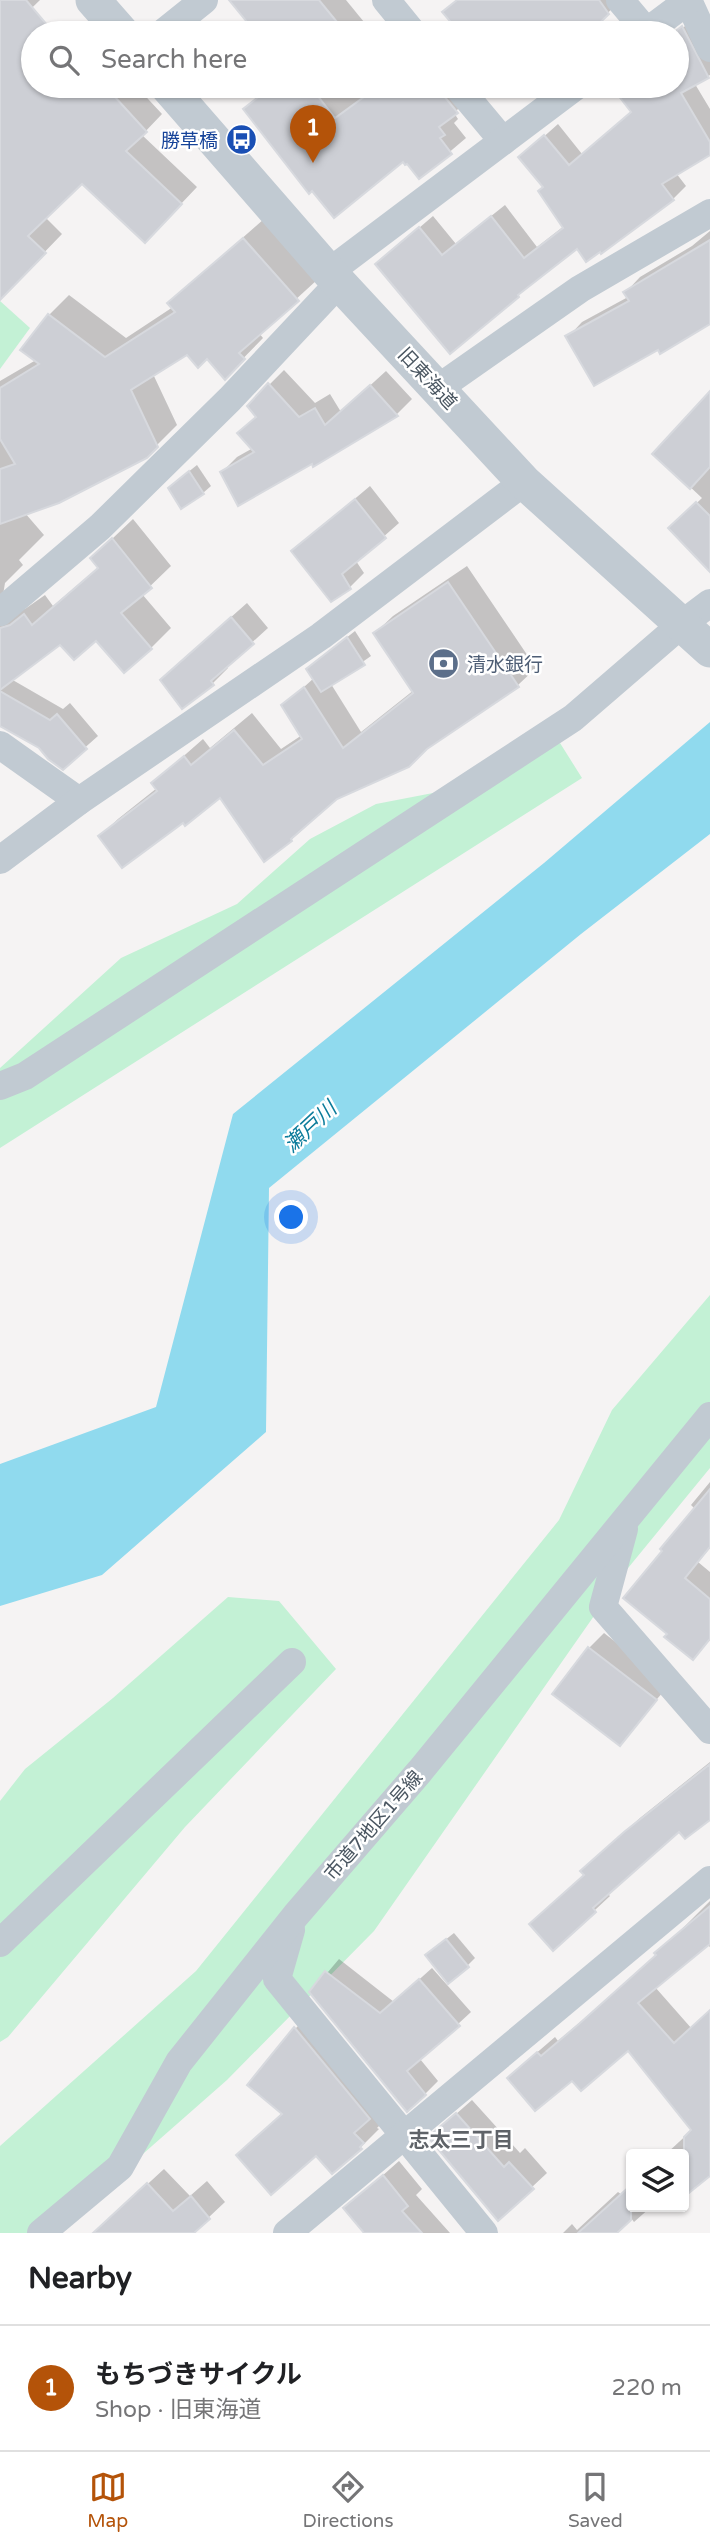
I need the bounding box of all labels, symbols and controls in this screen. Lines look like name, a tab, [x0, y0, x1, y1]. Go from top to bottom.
search box	[21, 21, 689, 98]
icon: search	[45, 41, 83, 79]
text: Search here	[101, 44, 247, 75]
pin: 1	[290, 105, 336, 163]
bus stop icon: 勝草橋	[224, 123, 258, 157]
place label: 勝草橋	[161, 130, 218, 152]
street label: 旧東海道	[393, 343, 461, 414]
bank icon: 清水銀行	[427, 647, 461, 681]
place label: 清水銀行	[467, 654, 543, 676]
water label: 瀬戸川	[279, 1095, 343, 1158]
your location	[274, 1200, 308, 1234]
street label: 市道7地区1号線	[320, 1766, 427, 1885]
district label: 志太三丁目	[409, 2128, 514, 2153]
map controls	[626, 2149, 689, 2212]
button: layers	[626, 2149, 689, 2212]
text: Nearby	[28, 2260, 132, 2297]
text: もちづきサイクル	[95, 2359, 302, 2390]
text: 1	[44, 2374, 58, 2402]
text: 220 m	[612, 2374, 682, 2402]
text: Shop · 旧東海道	[95, 2396, 261, 2424]
tab: Map	[87, 2468, 128, 2532]
tab: Directions	[303, 2468, 394, 2532]
tab: Saved	[568, 2468, 623, 2532]

